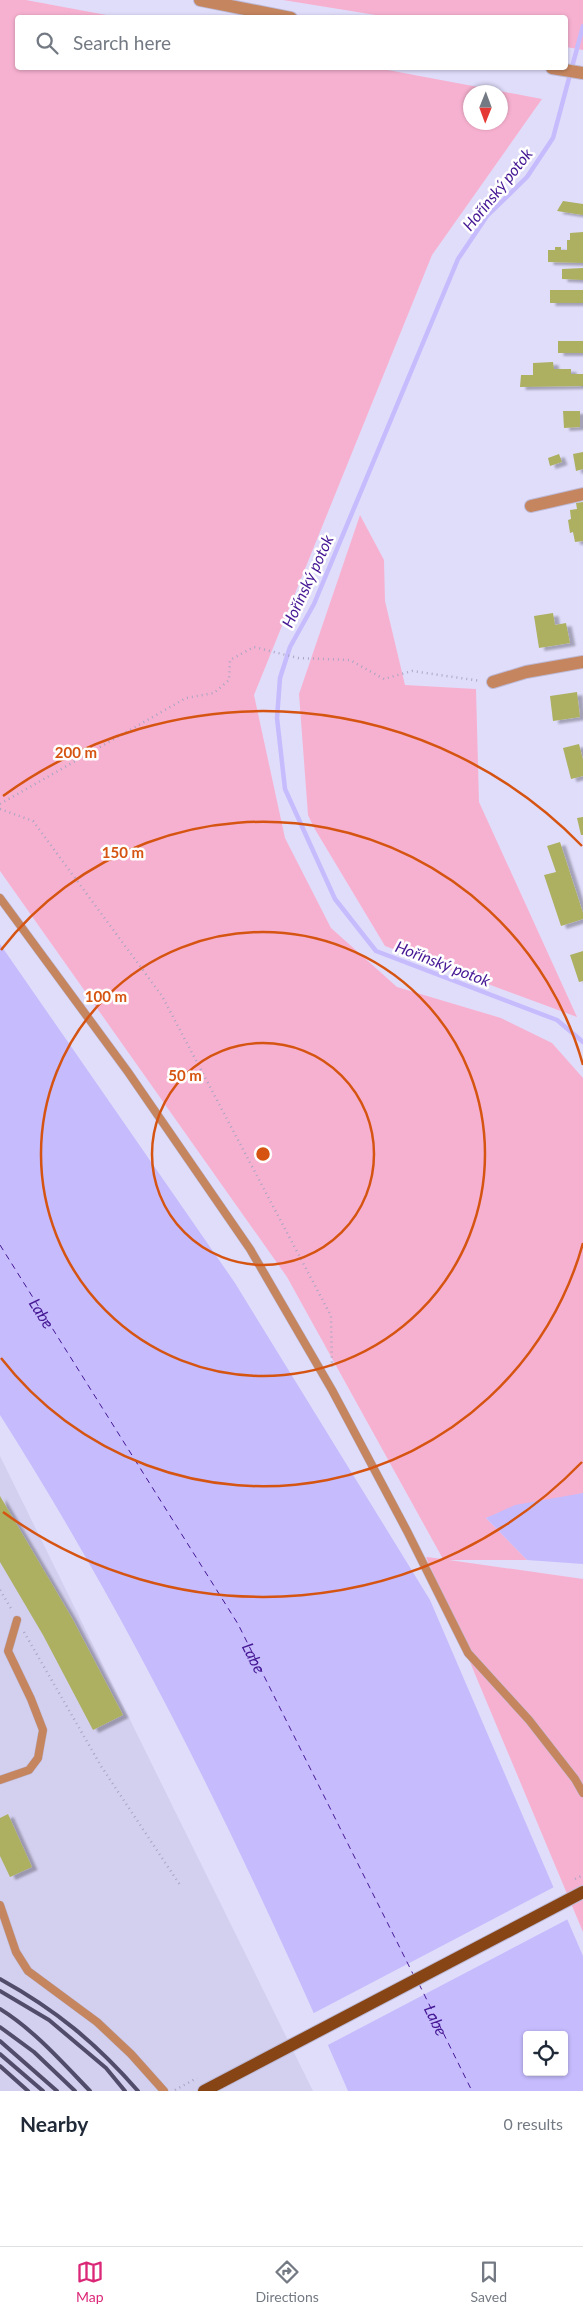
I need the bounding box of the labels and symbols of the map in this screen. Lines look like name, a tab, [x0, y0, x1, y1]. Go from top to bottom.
north arrow	[463, 85, 508, 130]
water label: Hořínský potok	[458, 144, 536, 234]
water label: Hořínský potok	[277, 531, 337, 630]
text: 200 m	[55, 743, 97, 761]
text: 150 m	[102, 843, 144, 861]
water label: Hořínský potok	[393, 936, 494, 990]
text: 100 m	[85, 987, 127, 1005]
text: 50 m	[168, 1066, 202, 1084]
centre of rings	[254, 1145, 272, 1163]
water label: Labe	[26, 1294, 59, 1331]
water label: Labe	[239, 1639, 270, 1676]
water label: Labe	[421, 2001, 452, 2039]

